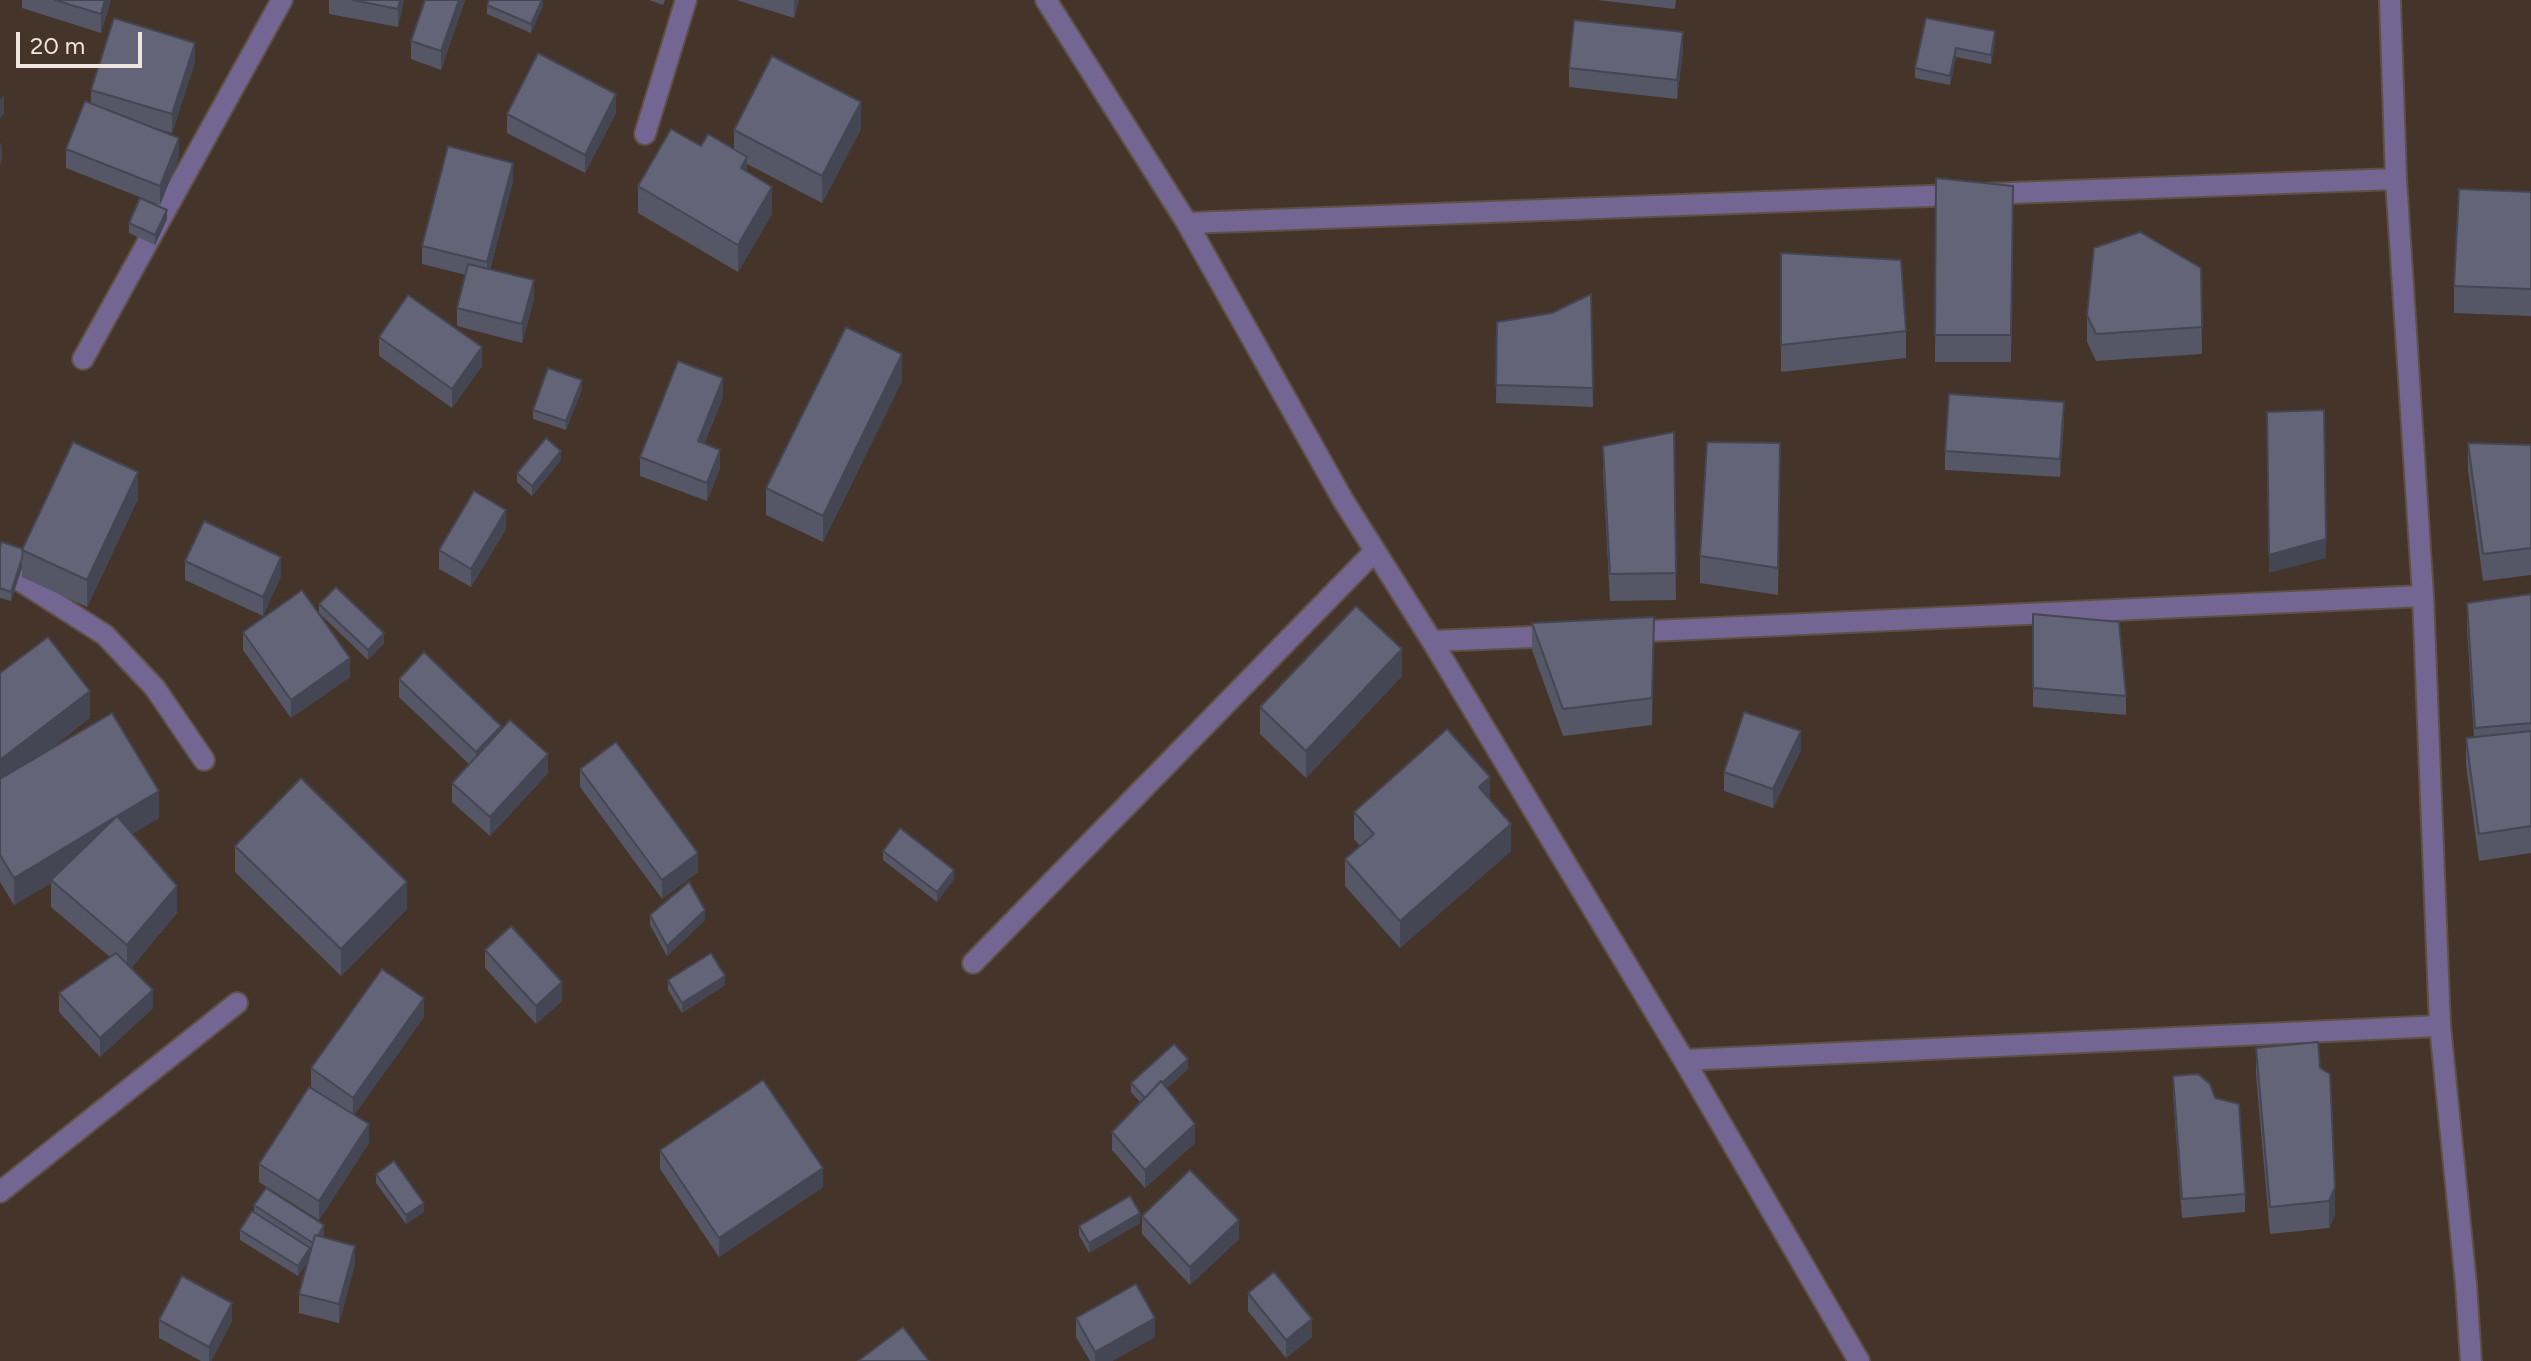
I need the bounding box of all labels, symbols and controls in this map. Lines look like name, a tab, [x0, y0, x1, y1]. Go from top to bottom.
scale bar	[20, 16, 146, 66]
text: 20 m	[30, 31, 85, 60]

